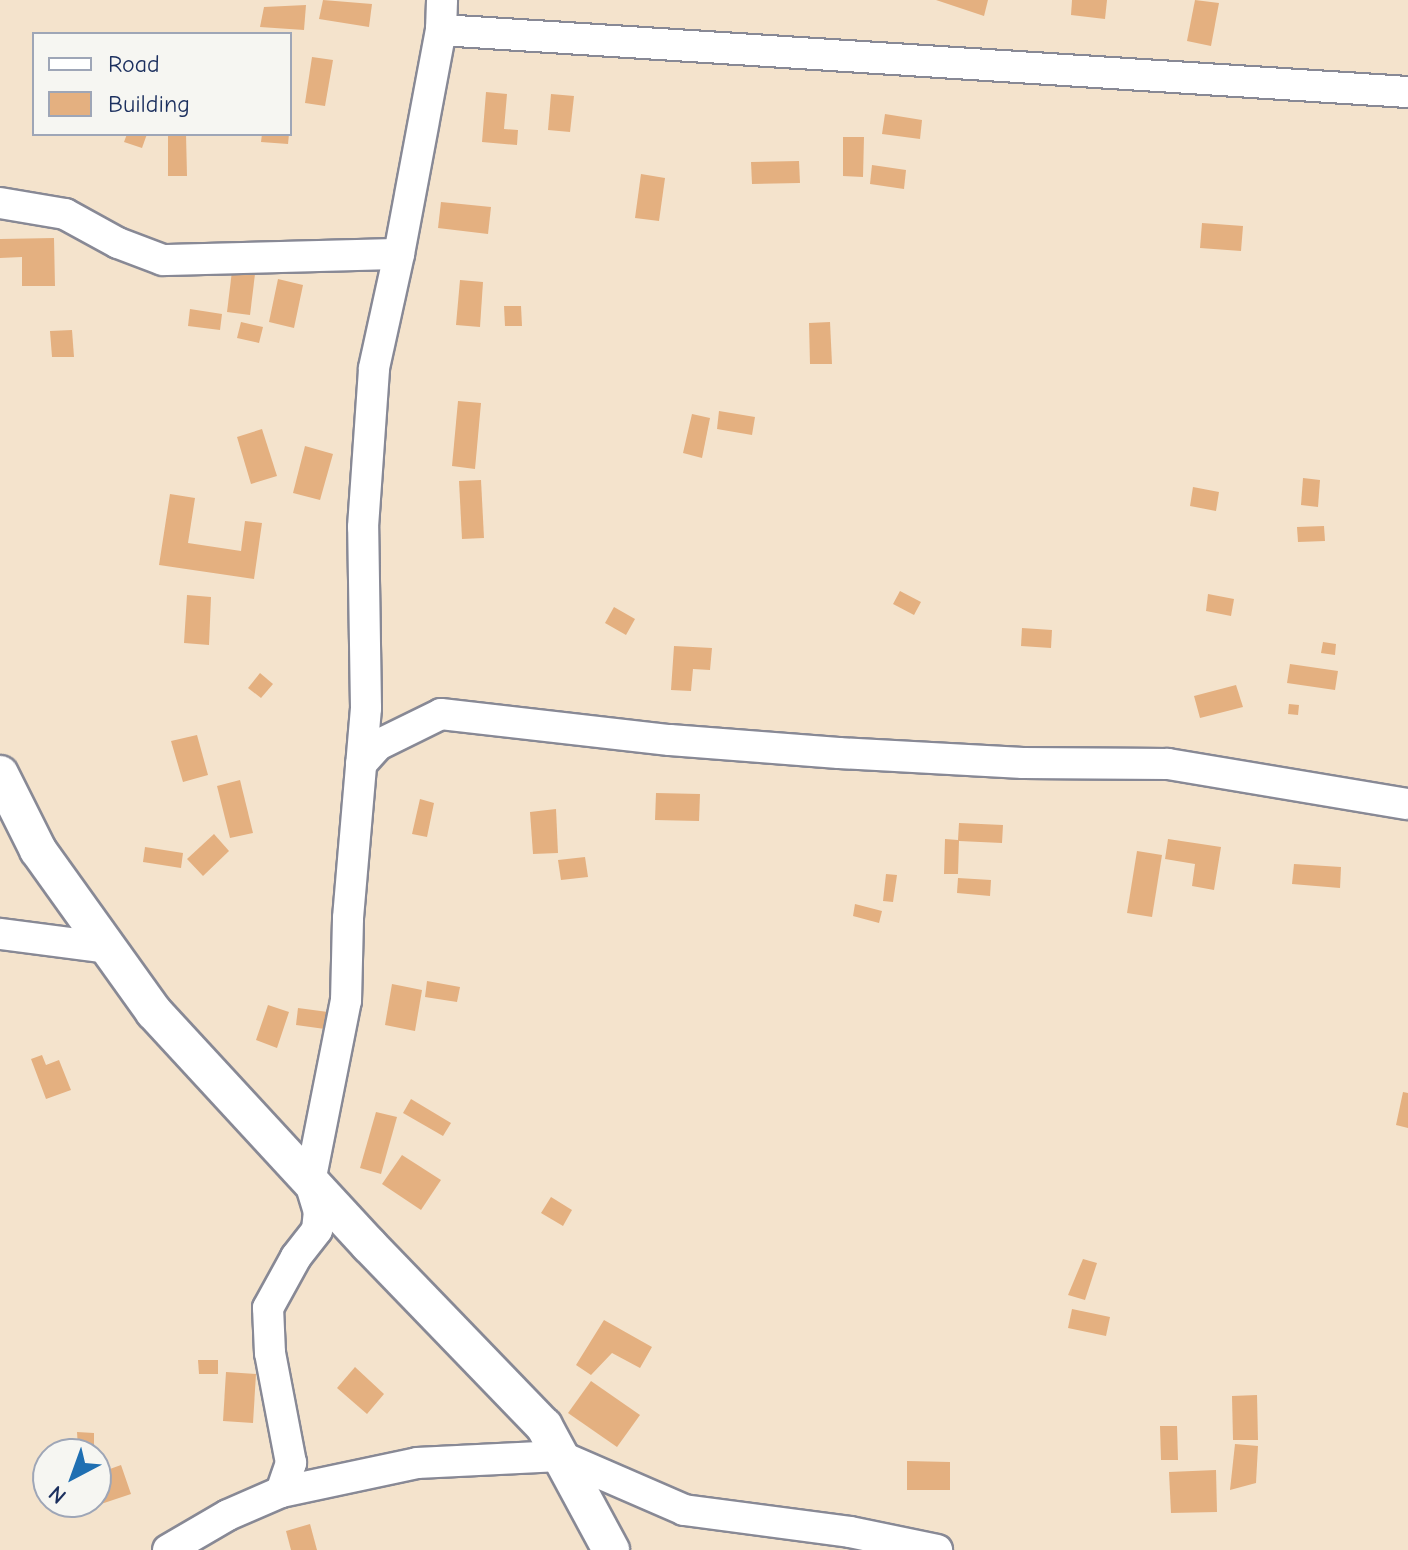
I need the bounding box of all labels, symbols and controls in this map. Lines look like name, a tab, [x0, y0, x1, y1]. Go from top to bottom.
legend	[32, 32, 292, 136]
text: Road	[108, 50, 160, 78]
text: Building	[108, 90, 190, 118]
north arrow	[32, 1438, 112, 1518]
text: N	[44, 1480, 72, 1509]

